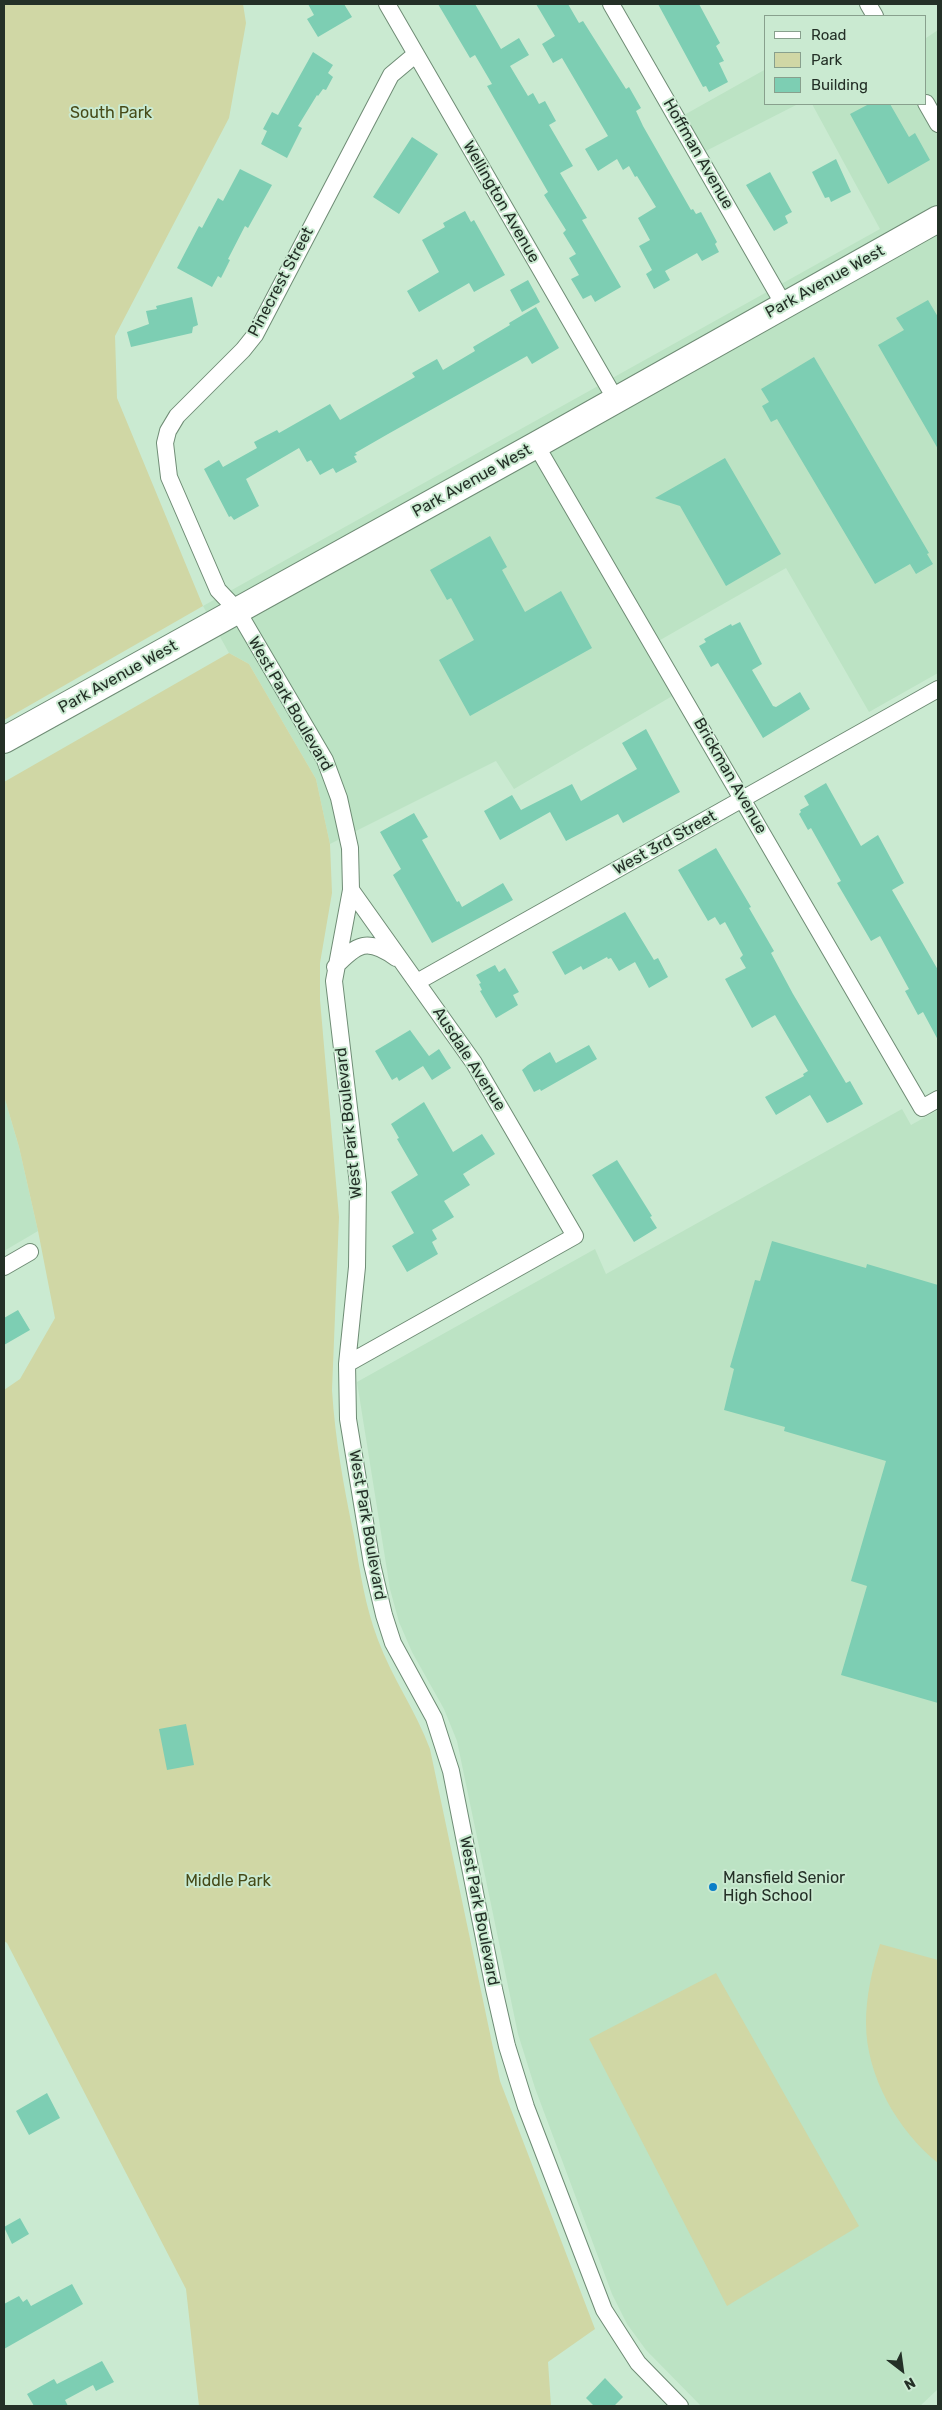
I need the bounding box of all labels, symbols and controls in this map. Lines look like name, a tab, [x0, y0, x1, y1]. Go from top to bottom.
legend	[764, 15, 927, 105]
text: Road	[811, 26, 847, 44]
text: Park	[811, 51, 842, 69]
text: Building	[811, 76, 868, 94]
street label: Hoffman Avenue	[659, 95, 737, 213]
park label: South Park	[70, 103, 152, 123]
street label: Wellington Avenue	[458, 138, 544, 266]
street label: Pinecrest Street	[244, 224, 318, 340]
street label: Park Avenue West	[762, 241, 888, 323]
street label: Park Avenue West	[409, 440, 535, 522]
street label: West Park Boulevard	[244, 633, 336, 775]
street label: Park Avenue West	[55, 636, 181, 718]
street label: Brickman Avenue	[689, 715, 771, 837]
street label: West 3rd Street	[610, 807, 720, 879]
street label: Ausdale Avenue	[428, 1004, 510, 1114]
street label: West Park Boulevard	[332, 1046, 366, 1200]
street label: West Park Boulevard	[344, 1449, 390, 1601]
street label: West Park Boulevard	[455, 1835, 503, 1987]
place label: Mansfield Senior High School	[723, 1868, 845, 1906]
park label: Middle Park	[185, 1871, 271, 1891]
marker: Mansfield Senior High School	[707, 1881, 719, 1893]
north arrow	[877, 2345, 927, 2395]
text: N	[901, 2374, 918, 2393]

